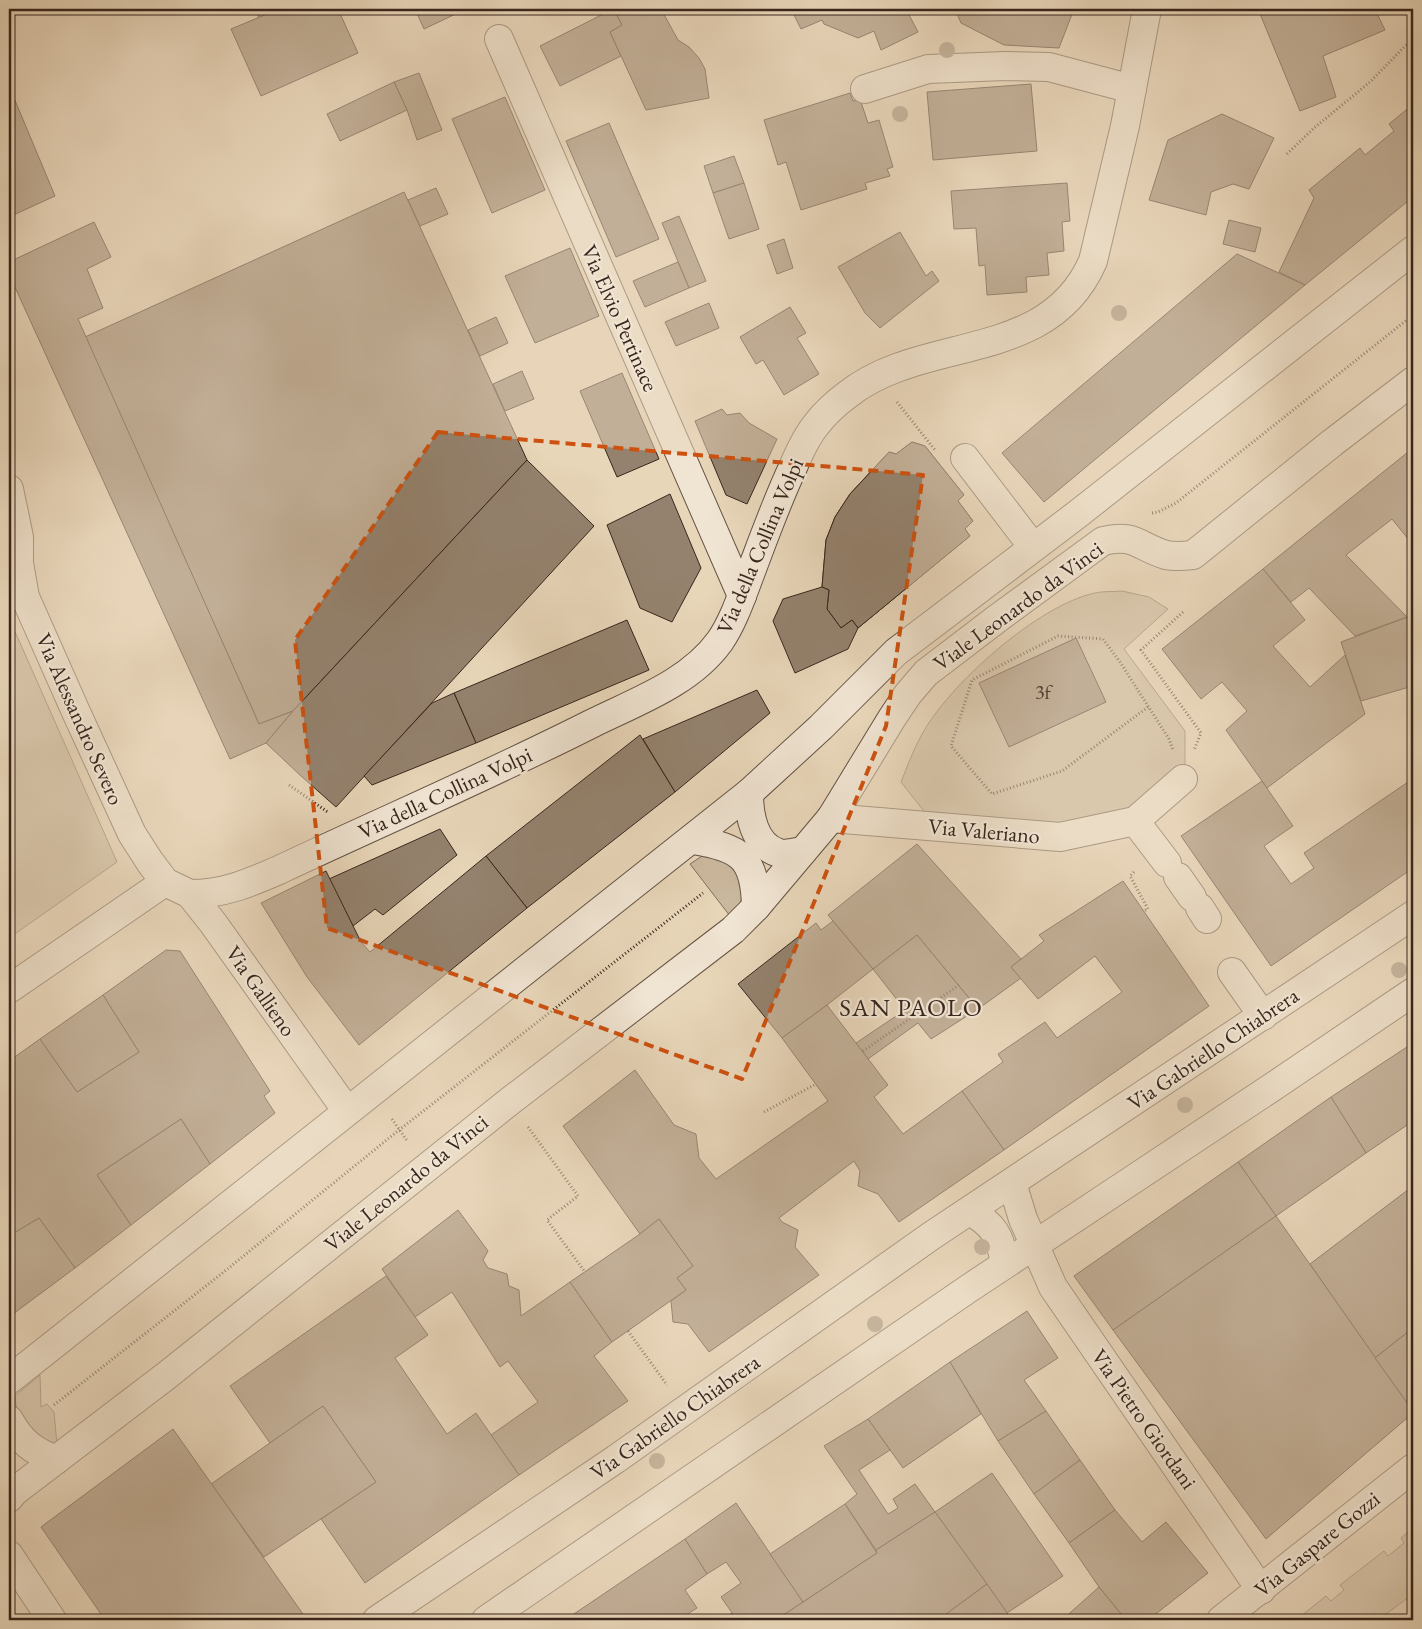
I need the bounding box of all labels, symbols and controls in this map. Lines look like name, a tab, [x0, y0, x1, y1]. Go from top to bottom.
street label: Via Elvio Pertinace	[575, 240, 665, 396]
street label: Via della Collina Volpi	[710, 454, 810, 638]
street label: Viale Leonardo da Vinci	[927, 535, 1109, 677]
street label: Via Alessandro Severo	[29, 629, 131, 810]
house number: 3f	[1035, 679, 1054, 705]
street label: Via della Collina Volpi	[353, 740, 537, 846]
street label: Via Valeriano	[927, 812, 1041, 850]
street label: Via Gallieno	[219, 940, 303, 1042]
street label: Via Gabriello Chiabrera	[1122, 981, 1304, 1117]
district label: SAN PAOLO	[839, 991, 983, 1023]
street label: Viale Leonardo da Vinci	[318, 1108, 494, 1258]
street label: Via Pietro Giordani	[1085, 1343, 1203, 1495]
street label: Via Gabriello Chiabrera	[584, 1347, 766, 1486]
street label: Via Gaspare Gozzi	[1248, 1484, 1386, 1604]

